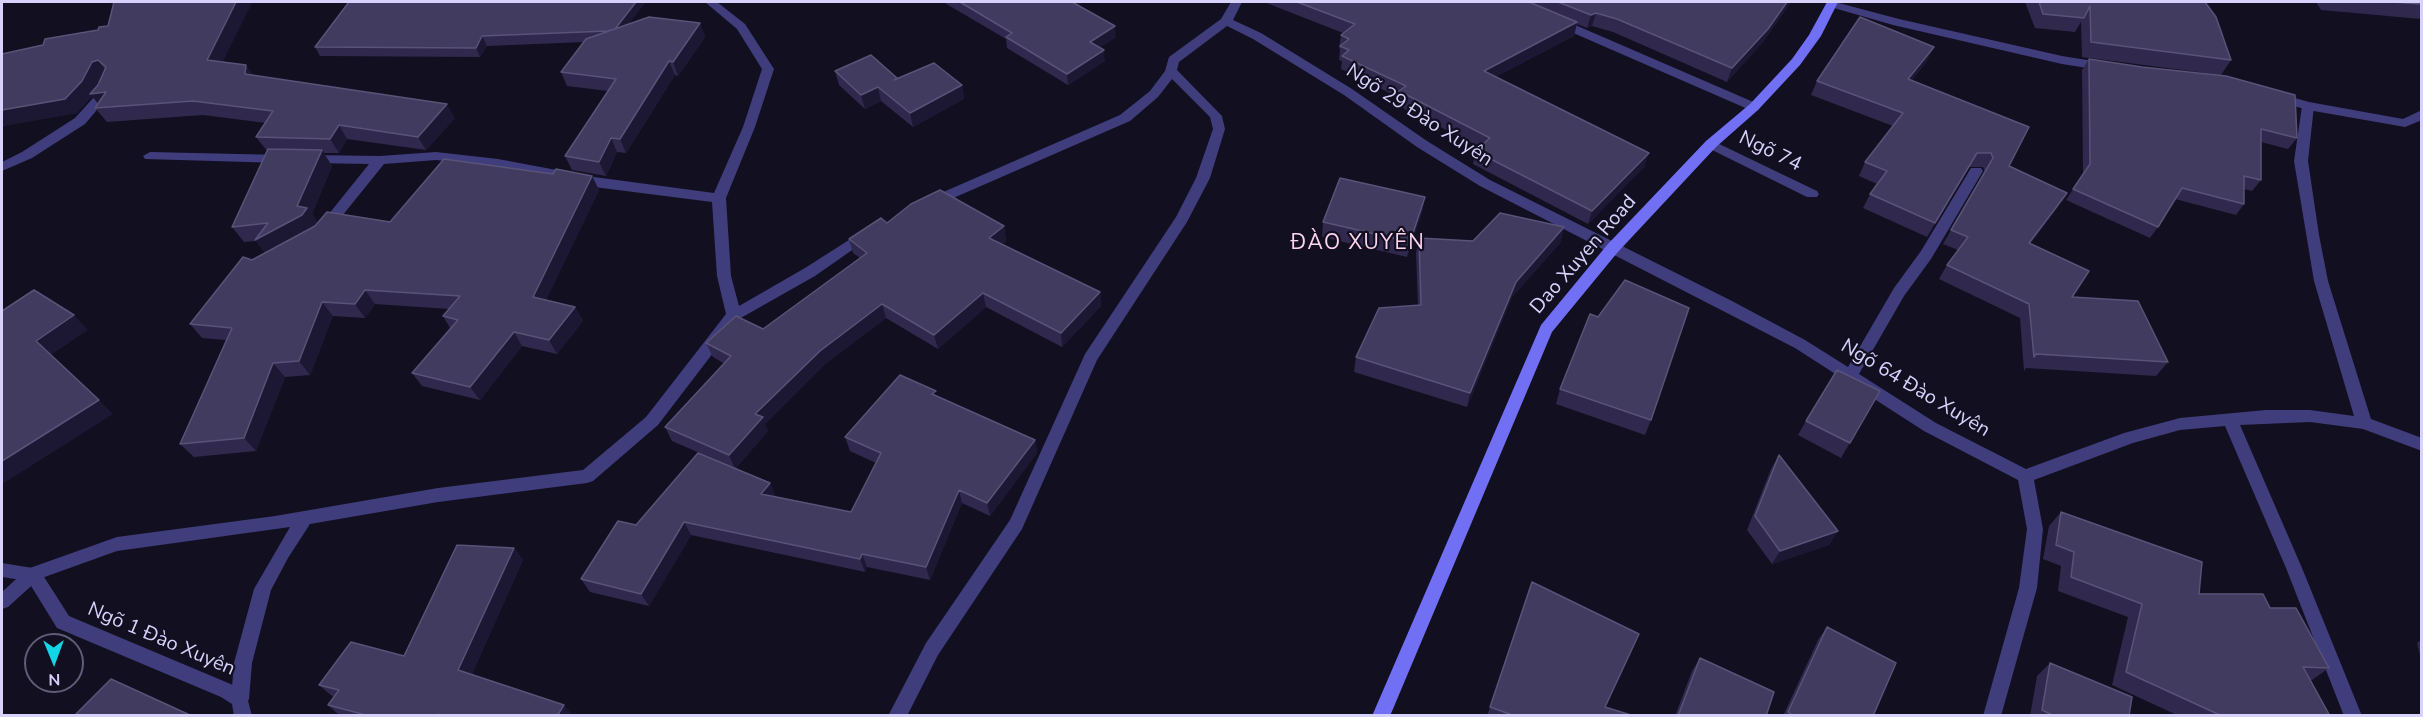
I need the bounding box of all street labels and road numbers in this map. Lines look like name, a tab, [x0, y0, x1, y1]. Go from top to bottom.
street label: Ngõ 29 Đào Xuyên	[1341, 60, 1497, 172]
street label: Ngõ 74	[1735, 127, 1805, 177]
street label: Dao Xuyen Road	[1526, 191, 1642, 319]
street label: Ngõ 64 Đào Xuyên	[1836, 335, 1994, 443]
street label: Ngõ 1 Đào Xuyên	[84, 598, 238, 682]

